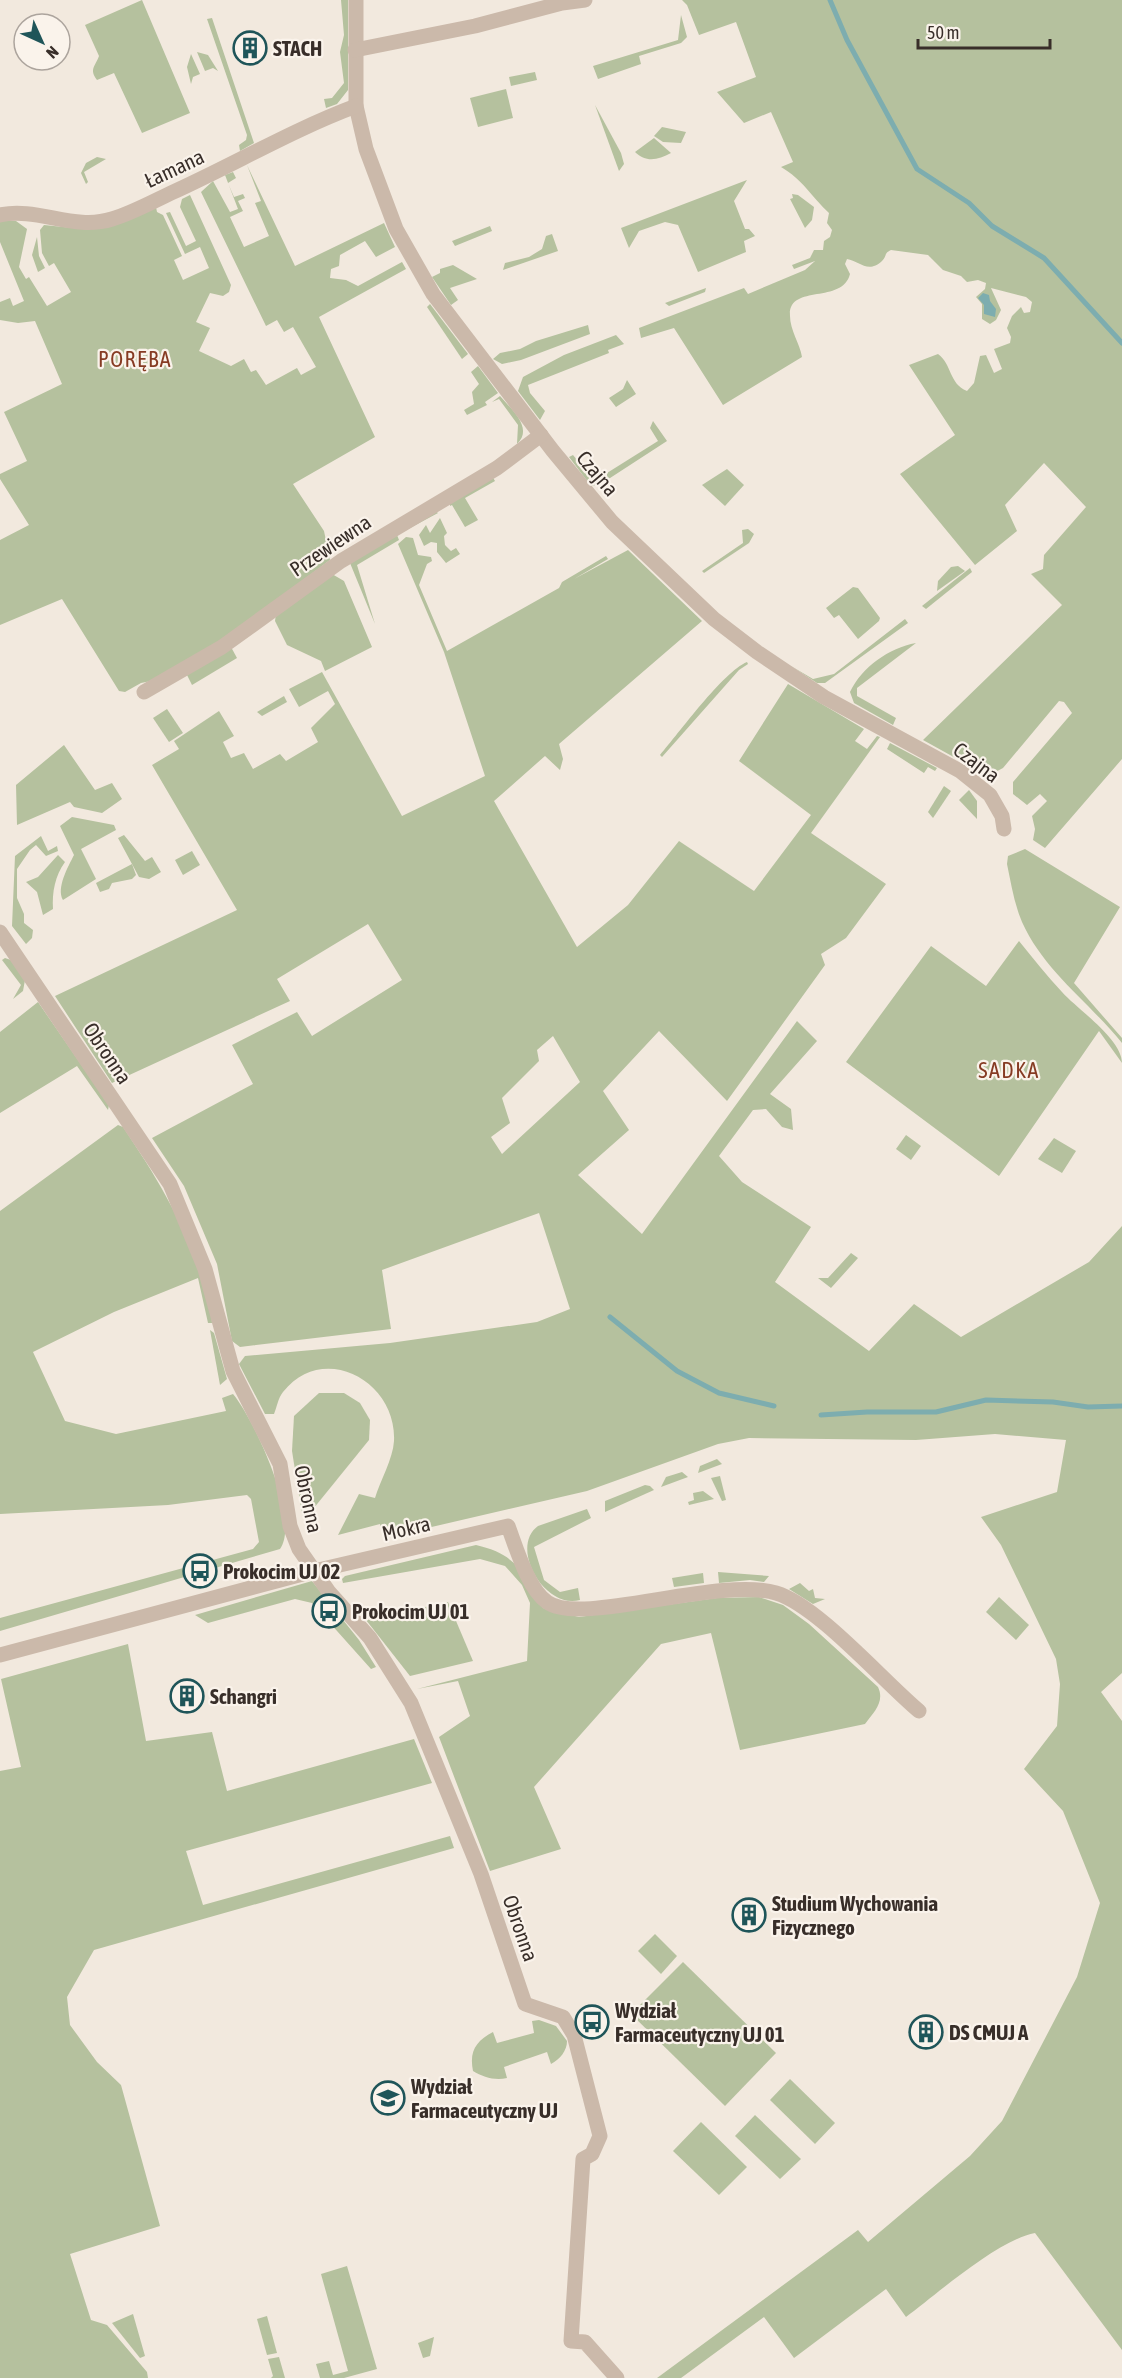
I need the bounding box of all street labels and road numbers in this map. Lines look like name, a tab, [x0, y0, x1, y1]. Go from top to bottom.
street label: Łamana	[141, 144, 207, 192]
street label: Czajna	[572, 446, 624, 500]
street label: Przewiewna	[285, 509, 375, 581]
street label: Czajna	[949, 737, 1005, 787]
street label: Obronna	[79, 1018, 137, 1088]
street label: Obronna	[290, 1463, 328, 1535]
street label: Mokra	[380, 1511, 432, 1545]
street label: Obronna	[499, 1892, 543, 1964]

